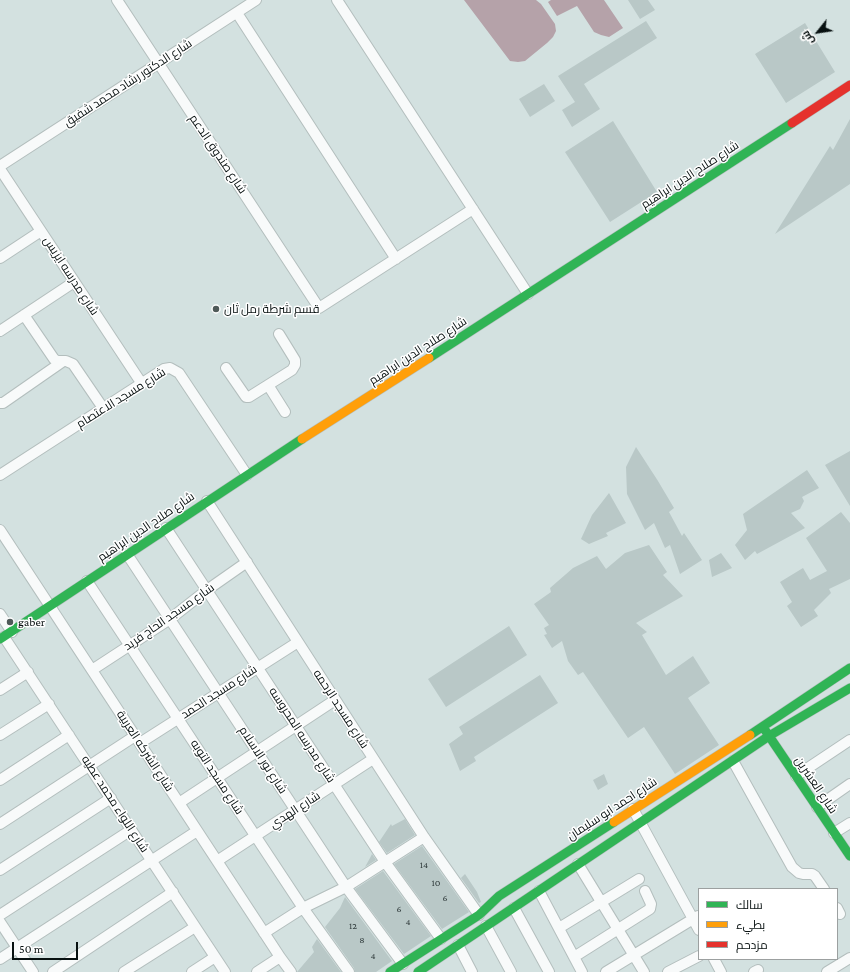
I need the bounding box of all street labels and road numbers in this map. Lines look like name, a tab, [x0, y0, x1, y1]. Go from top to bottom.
street label: شارع الدكتور رشاد محمد شفيق	[61, 36, 195, 130]
street label: شارع صندوق الدعم	[186, 112, 250, 196]
street label: شارع صلاح الدين ابراهيم	[638, 138, 742, 212]
street label: شارع مدرسه ايزيس	[40, 234, 102, 318]
street label: شارع صلاح الدين ابراهيم	[366, 314, 470, 388]
street label: شارع مسجد الاعتصام	[74, 365, 168, 431]
street label: شارع صلاح الدين ابراهيم	[95, 489, 197, 565]
street label: شارع مسجد الحاج فريد	[121, 580, 217, 654]
street label: شارع مسجد الحمد	[178, 662, 260, 722]
street label: شارع مسجد الرحمه	[310, 667, 372, 751]
street label: شارع مدرسه المحروسه	[266, 685, 338, 785]
street label: شارع الشركه العربية	[113, 708, 177, 794]
street label: شارع نور الاسلام	[236, 724, 290, 796]
street label: شارع مسجد التوبه	[187, 737, 247, 817]
street label: شارع اللواء محمد عطيه	[78, 753, 152, 855]
street label: شارع العشرين	[792, 754, 840, 816]
street label: شارع احمد ابو سليمان	[564, 774, 660, 844]
street label: شارع الهدي	[267, 788, 323, 832]

